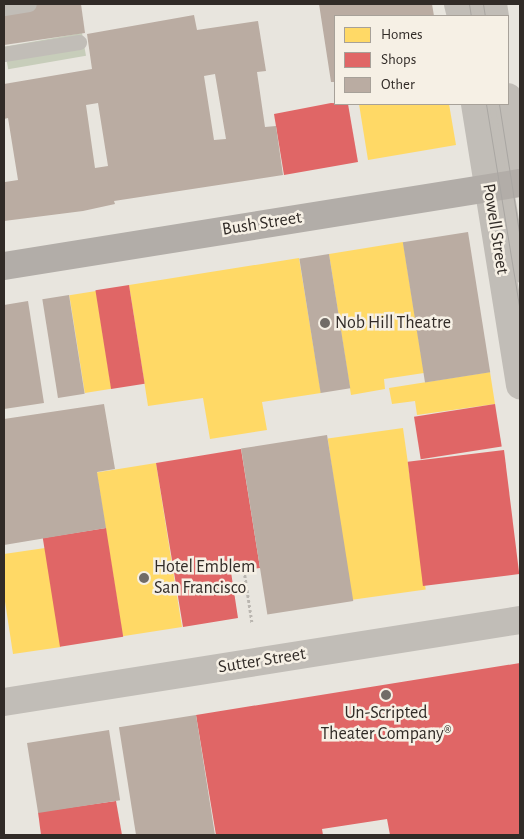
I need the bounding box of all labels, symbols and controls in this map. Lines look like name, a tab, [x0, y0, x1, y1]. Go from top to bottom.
legend	[334, 15, 509, 105]
text: Homes	[381, 27, 423, 42]
text: Shops	[381, 52, 416, 67]
text: Other	[381, 77, 415, 92]
street label: Powell Street	[477, 182, 513, 276]
street label: Bush Street	[221, 207, 303, 241]
place label: Nob Hill Theatre	[335, 312, 451, 334]
marker: Nob Hill Theatre	[319, 317, 331, 329]
place label: Hotel Emblem San Francisco	[154, 557, 255, 600]
marker: Hotel Emblem San Francisco	[138, 572, 150, 584]
street label: Sutter Street	[217, 643, 307, 679]
marker: Un-Scripted Theater Company®	[380, 689, 392, 701]
place label: Un-Scripted Theater Company®	[320, 703, 452, 746]

